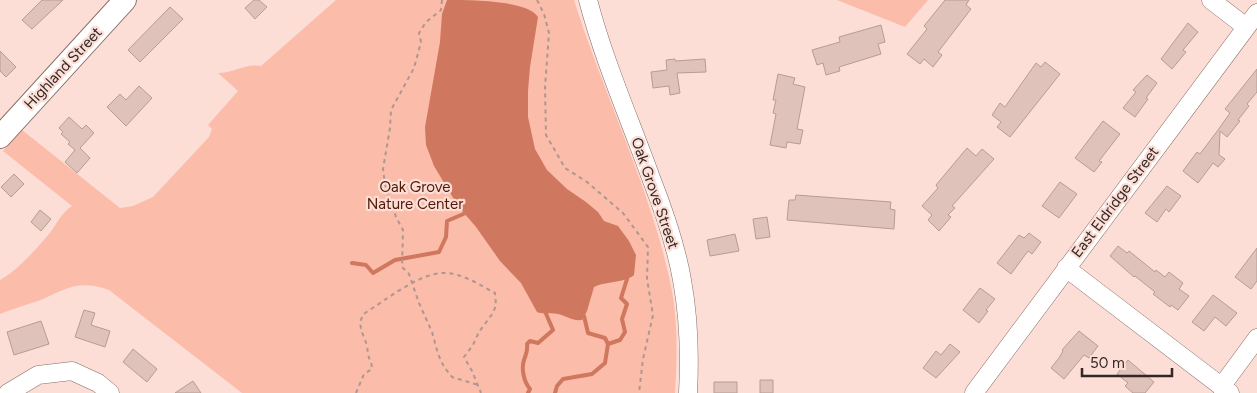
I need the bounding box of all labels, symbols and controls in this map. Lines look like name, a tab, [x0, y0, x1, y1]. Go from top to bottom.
street label: Highland Street	[20, 23, 106, 113]
street label: Oak Grove Street	[627, 135, 683, 251]
street label: East Eldridge Street	[1068, 143, 1163, 261]
park label: Oak Grove Nature Center	[367, 178, 463, 213]
scale bar	[1082, 346, 1172, 378]
text: 50 m	[1090, 354, 1125, 372]

